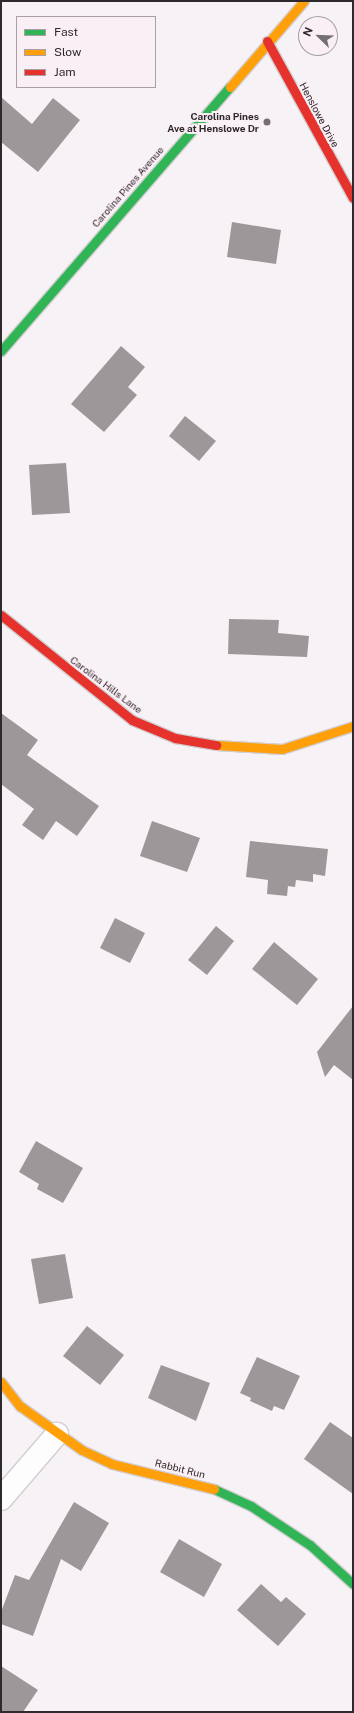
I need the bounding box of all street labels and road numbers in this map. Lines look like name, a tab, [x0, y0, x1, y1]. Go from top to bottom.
street label: Henslowe Drive	[297, 80, 341, 150]
street label: Carolina Pines Avenue	[90, 144, 166, 230]
street label: Carolina Hills Lane	[68, 654, 144, 716]
street label: Rabbit Run	[154, 1457, 206, 1481]

